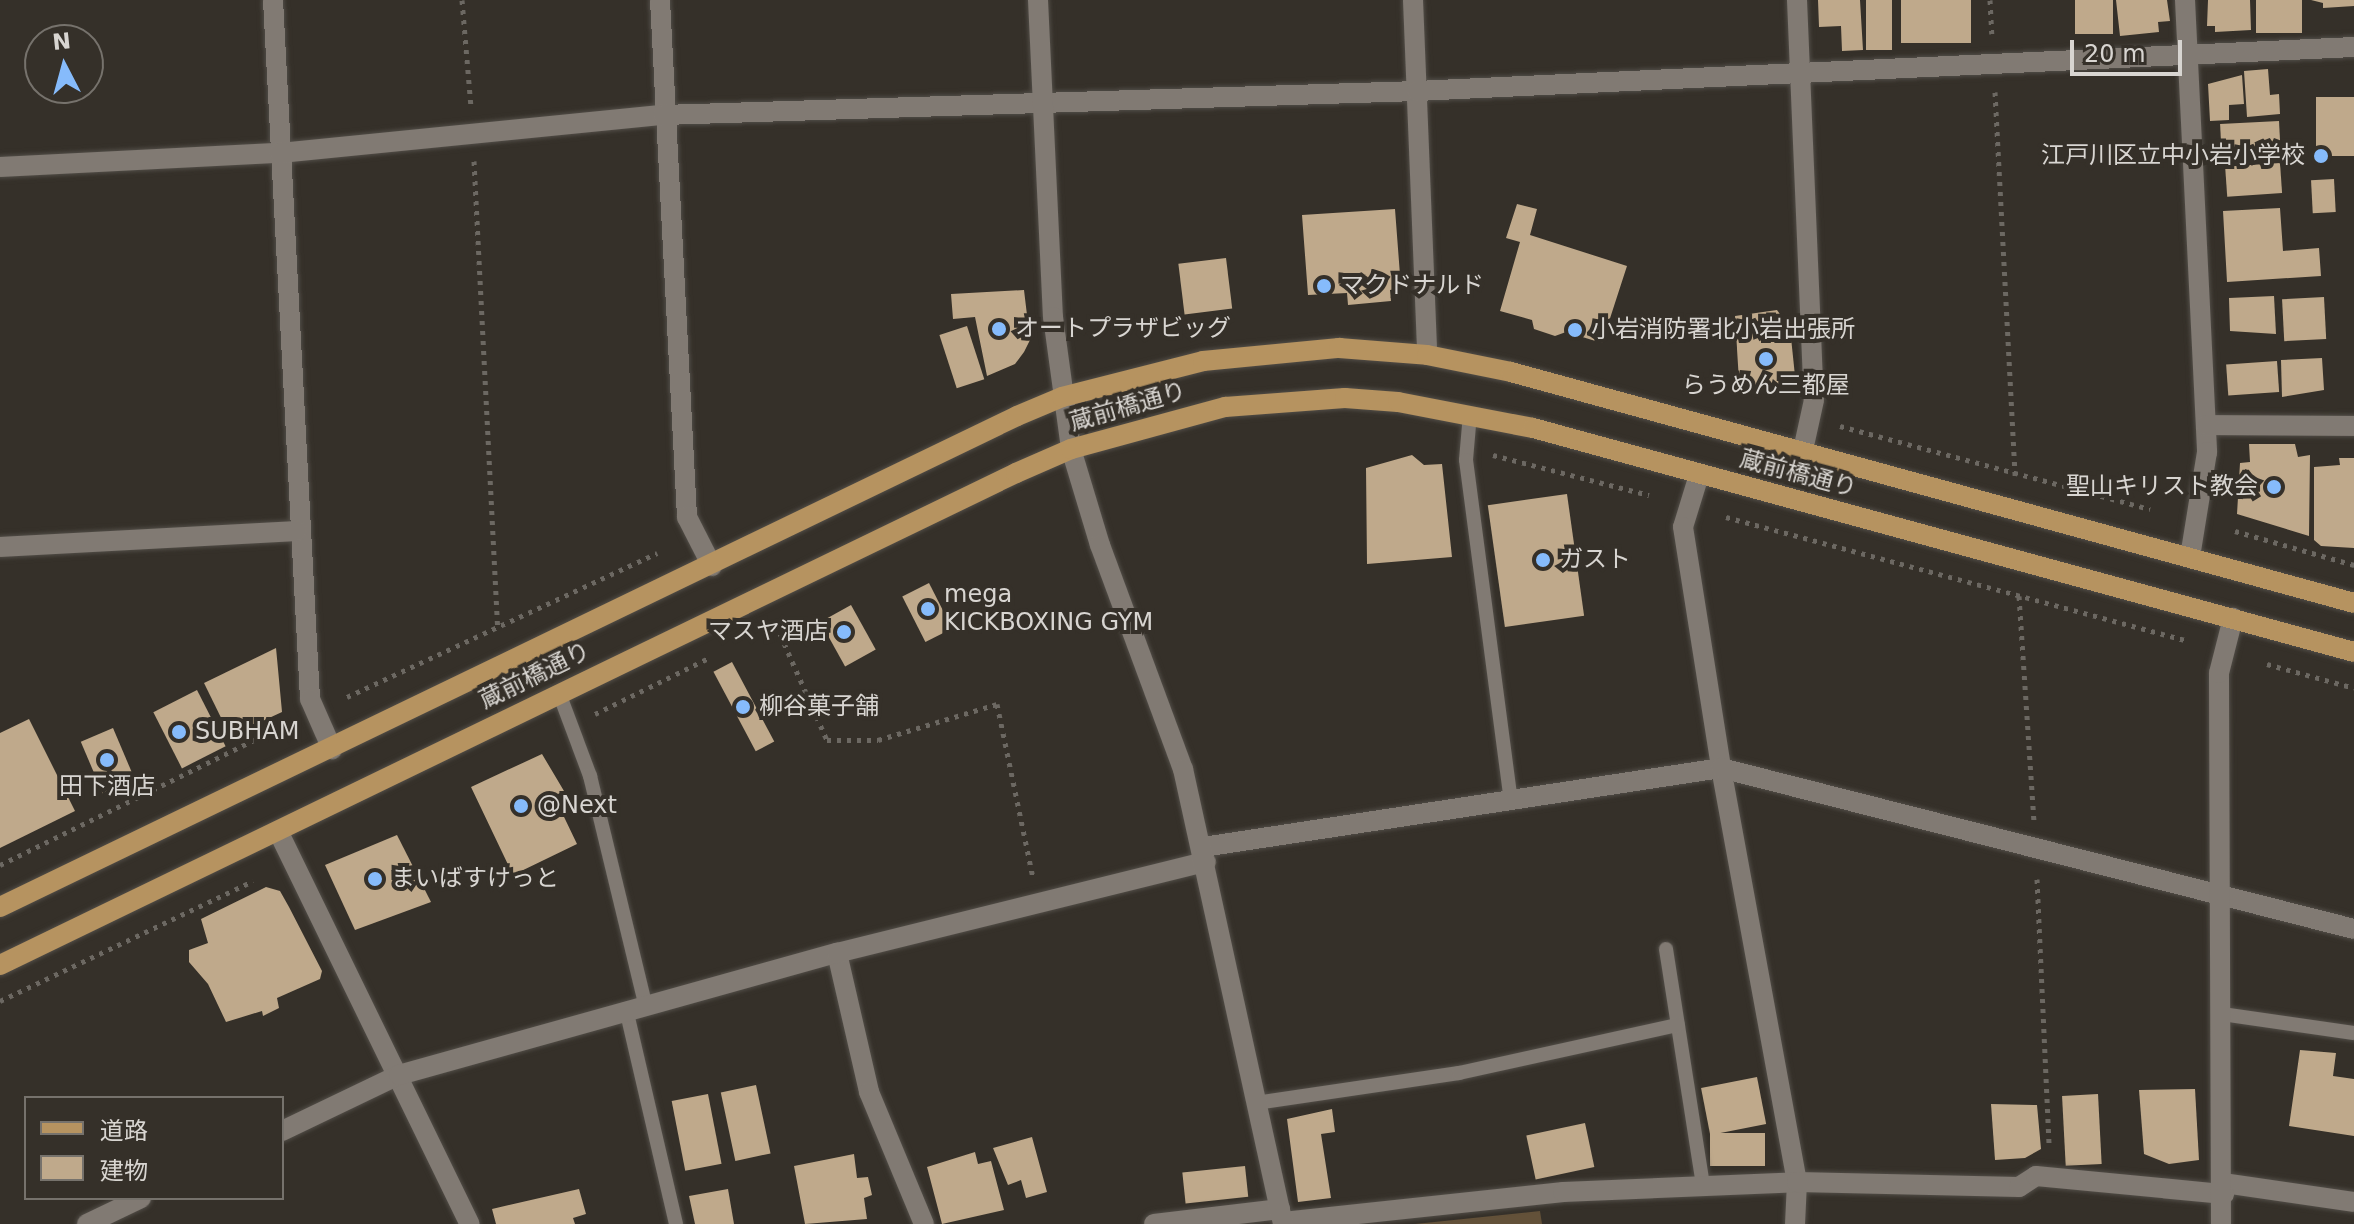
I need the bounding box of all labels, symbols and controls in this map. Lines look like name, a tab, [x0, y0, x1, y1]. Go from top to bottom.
north arrow	[24, 24, 104, 104]
scale bar	[2074, 24, 2186, 74]
text: N	[51, 28, 72, 55]
text: 20 m	[2084, 40, 2146, 68]
place label: 江戸川区立中小岩小学校	[2041, 142, 2305, 170]
marker: 江戸川区立中小岩小学校	[2312, 147, 2330, 165]
place label: マクドナルド	[1340, 272, 1484, 300]
marker: マクドナルド	[1315, 277, 1333, 295]
place label: オートプラザビッグ	[1015, 315, 1231, 343]
place label: 小岩消防署北小岩出張所	[1591, 316, 1855, 344]
marker: オートプラザビッグ	[990, 320, 1008, 338]
marker: 小岩消防署北小岩出張所	[1566, 321, 1584, 339]
marker: らうめん三都屋	[1757, 350, 1775, 368]
place label: らうめん三都屋	[1682, 372, 1850, 400]
street label: 蔵前橋通り	[1066, 377, 1190, 437]
street label: 蔵前橋通り	[1736, 445, 1860, 503]
place label: 聖山キリスト教会	[2066, 473, 2258, 501]
marker: 聖山キリスト教会	[2265, 478, 2283, 496]
place label: ガスト	[1559, 546, 1631, 574]
marker: ガスト	[1534, 551, 1552, 569]
place label: mega KICKBOXING GYM	[944, 581, 1153, 637]
marker: mega KICKBOXING GYM	[919, 600, 937, 618]
place label: マスヤ酒店	[708, 618, 828, 646]
marker: マスヤ酒店	[835, 623, 853, 641]
street label: 蔵前橋通り	[475, 637, 595, 715]
place label: 柳谷菓子舗	[759, 693, 879, 721]
marker: 柳谷菓子舗	[734, 698, 752, 716]
place label: SUBHAM	[195, 718, 299, 746]
marker: SUBHAM	[170, 723, 188, 741]
marker: 田下酒店	[98, 751, 116, 769]
place label: 田下酒店	[59, 773, 155, 801]
place label: @Next	[537, 792, 617, 820]
marker: @Next	[512, 797, 530, 815]
place label: まいばすけっと	[391, 865, 559, 893]
marker: まいばすけっと	[366, 870, 384, 888]
legend	[24, 1096, 284, 1200]
text: 道路	[100, 1117, 148, 1145]
text: 建物	[100, 1157, 148, 1185]

